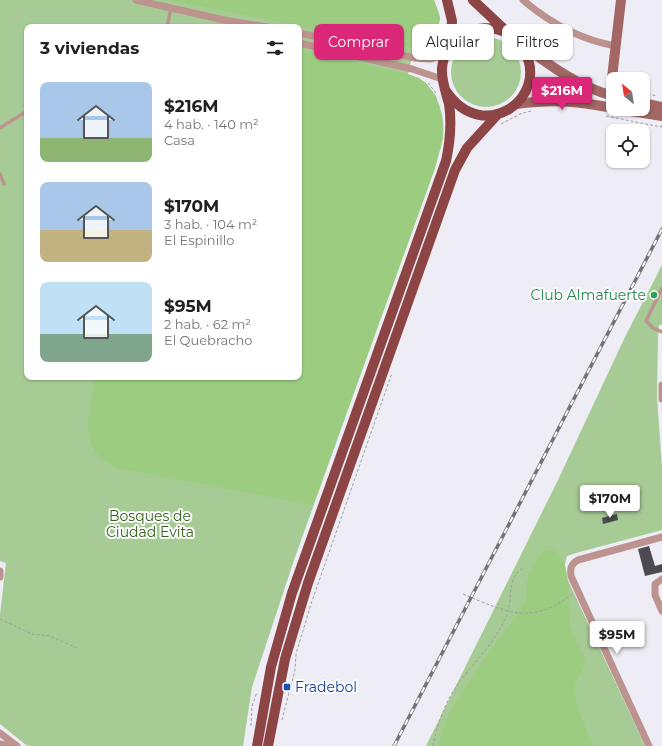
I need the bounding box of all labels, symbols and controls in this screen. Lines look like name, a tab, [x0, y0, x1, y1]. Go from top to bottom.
chip: Comprar	[314, 24, 404, 60]
chip: Alquilar	[412, 24, 494, 60]
chip: Filtros	[502, 24, 573, 60]
icon: filters	[264, 37, 286, 59]
text: 3 viviendas	[40, 38, 139, 58]
north arrow	[606, 72, 650, 116]
map controls	[606, 72, 650, 168]
pin: $216M	[534, 77, 590, 111]
text: $216M	[541, 82, 583, 98]
text: $216M	[164, 96, 219, 116]
icon: home	[72, 98, 120, 146]
text: 4 hab. · 140 m²	[164, 116, 259, 132]
button: locate	[606, 124, 650, 168]
text: Casa	[164, 132, 195, 148]
text: $170M	[164, 196, 219, 216]
icon: home	[72, 198, 120, 246]
text: 3 hab. · 104 m²	[164, 216, 257, 232]
text: El Espinillo	[164, 232, 234, 248]
place label: Club Almafuerte	[531, 286, 646, 304]
marker: Club Almafuerte	[649, 290, 659, 300]
text: $95M	[164, 296, 212, 316]
icon: home	[72, 298, 120, 346]
text: 2 hab. · 62 m²	[164, 316, 251, 332]
text: El Quebracho	[164, 332, 252, 348]
pin: $170M	[582, 485, 638, 519]
text: $170M	[589, 490, 631, 506]
park label: Bosques de Ciudad Evita	[106, 507, 194, 541]
pin: $95M	[593, 621, 641, 655]
text: $95M	[599, 626, 635, 642]
place label: Fradebol	[295, 678, 357, 696]
marker: Fradebol	[282, 682, 292, 692]

